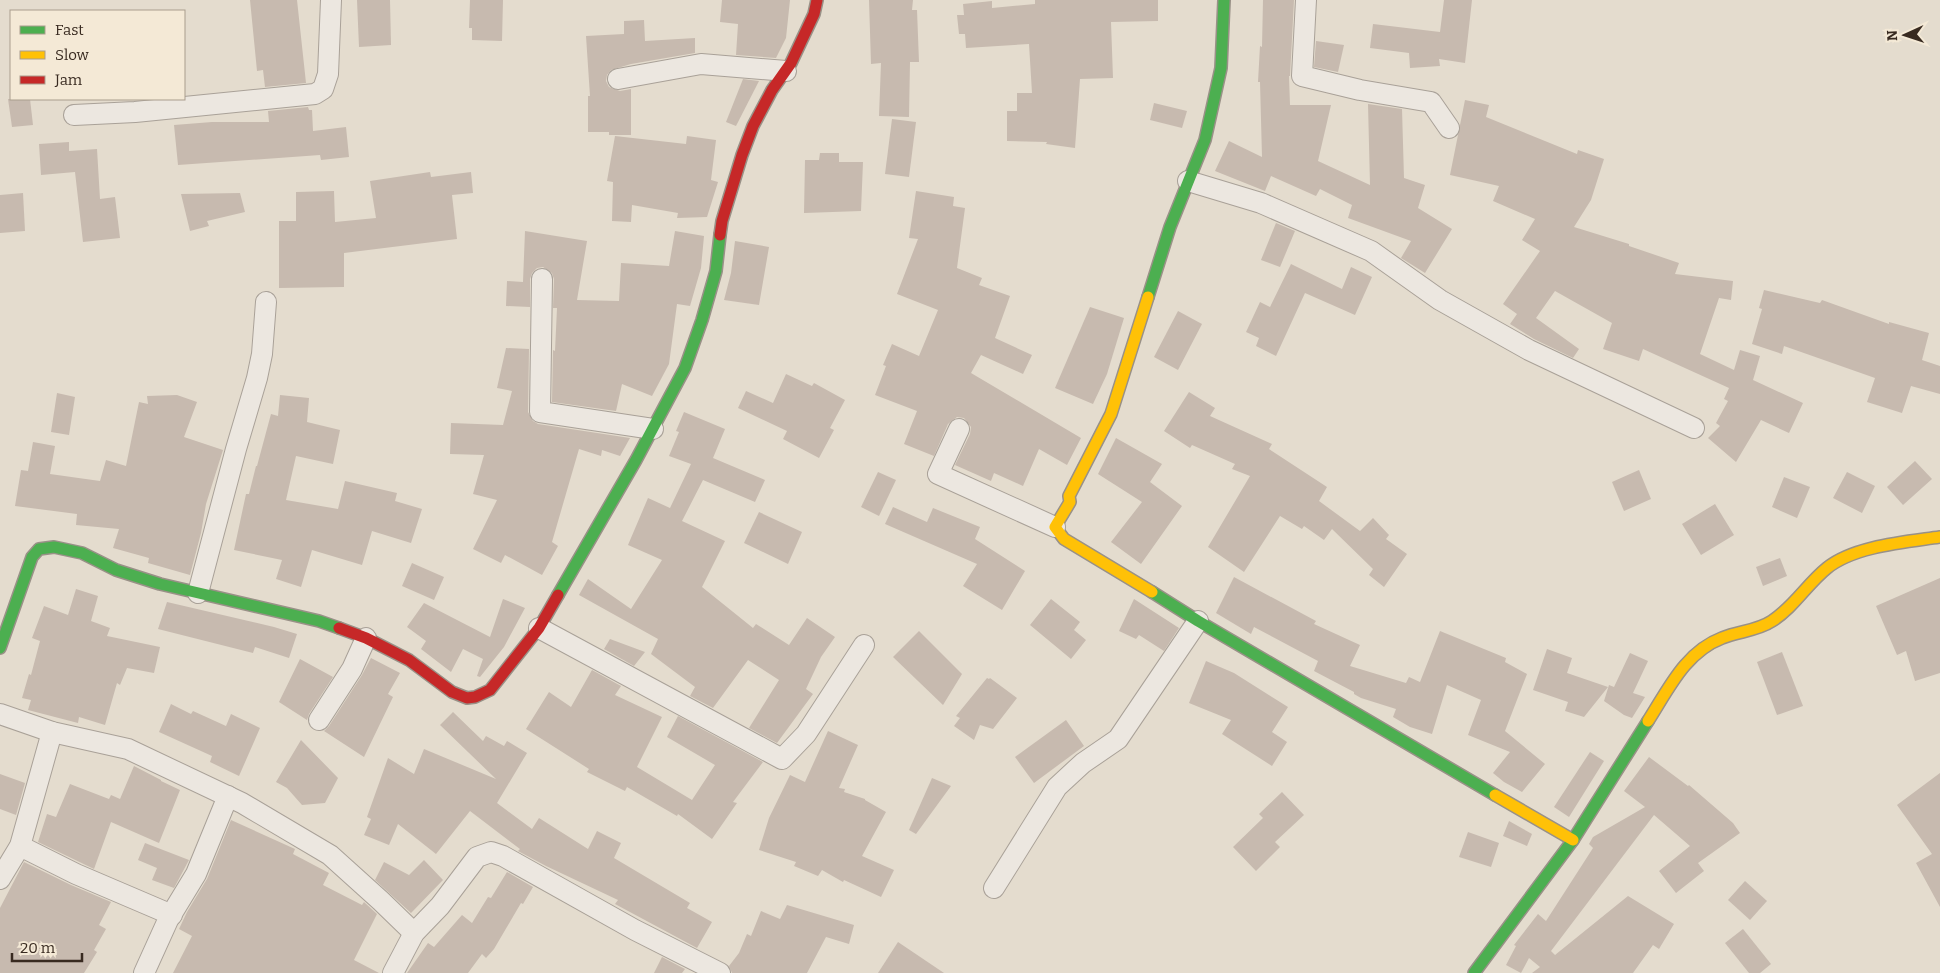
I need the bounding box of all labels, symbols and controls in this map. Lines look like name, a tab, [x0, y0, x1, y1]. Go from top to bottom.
legend	[10, 10, 185, 100]
north arrow	[1880, 10, 1930, 60]
text: Fast	[55, 21, 84, 39]
text: N	[1884, 30, 1901, 41]
text: Slow	[55, 46, 90, 64]
text: Jam	[54, 71, 83, 89]
scale bar	[12, 930, 82, 962]
text: 20 m	[20, 939, 56, 957]

